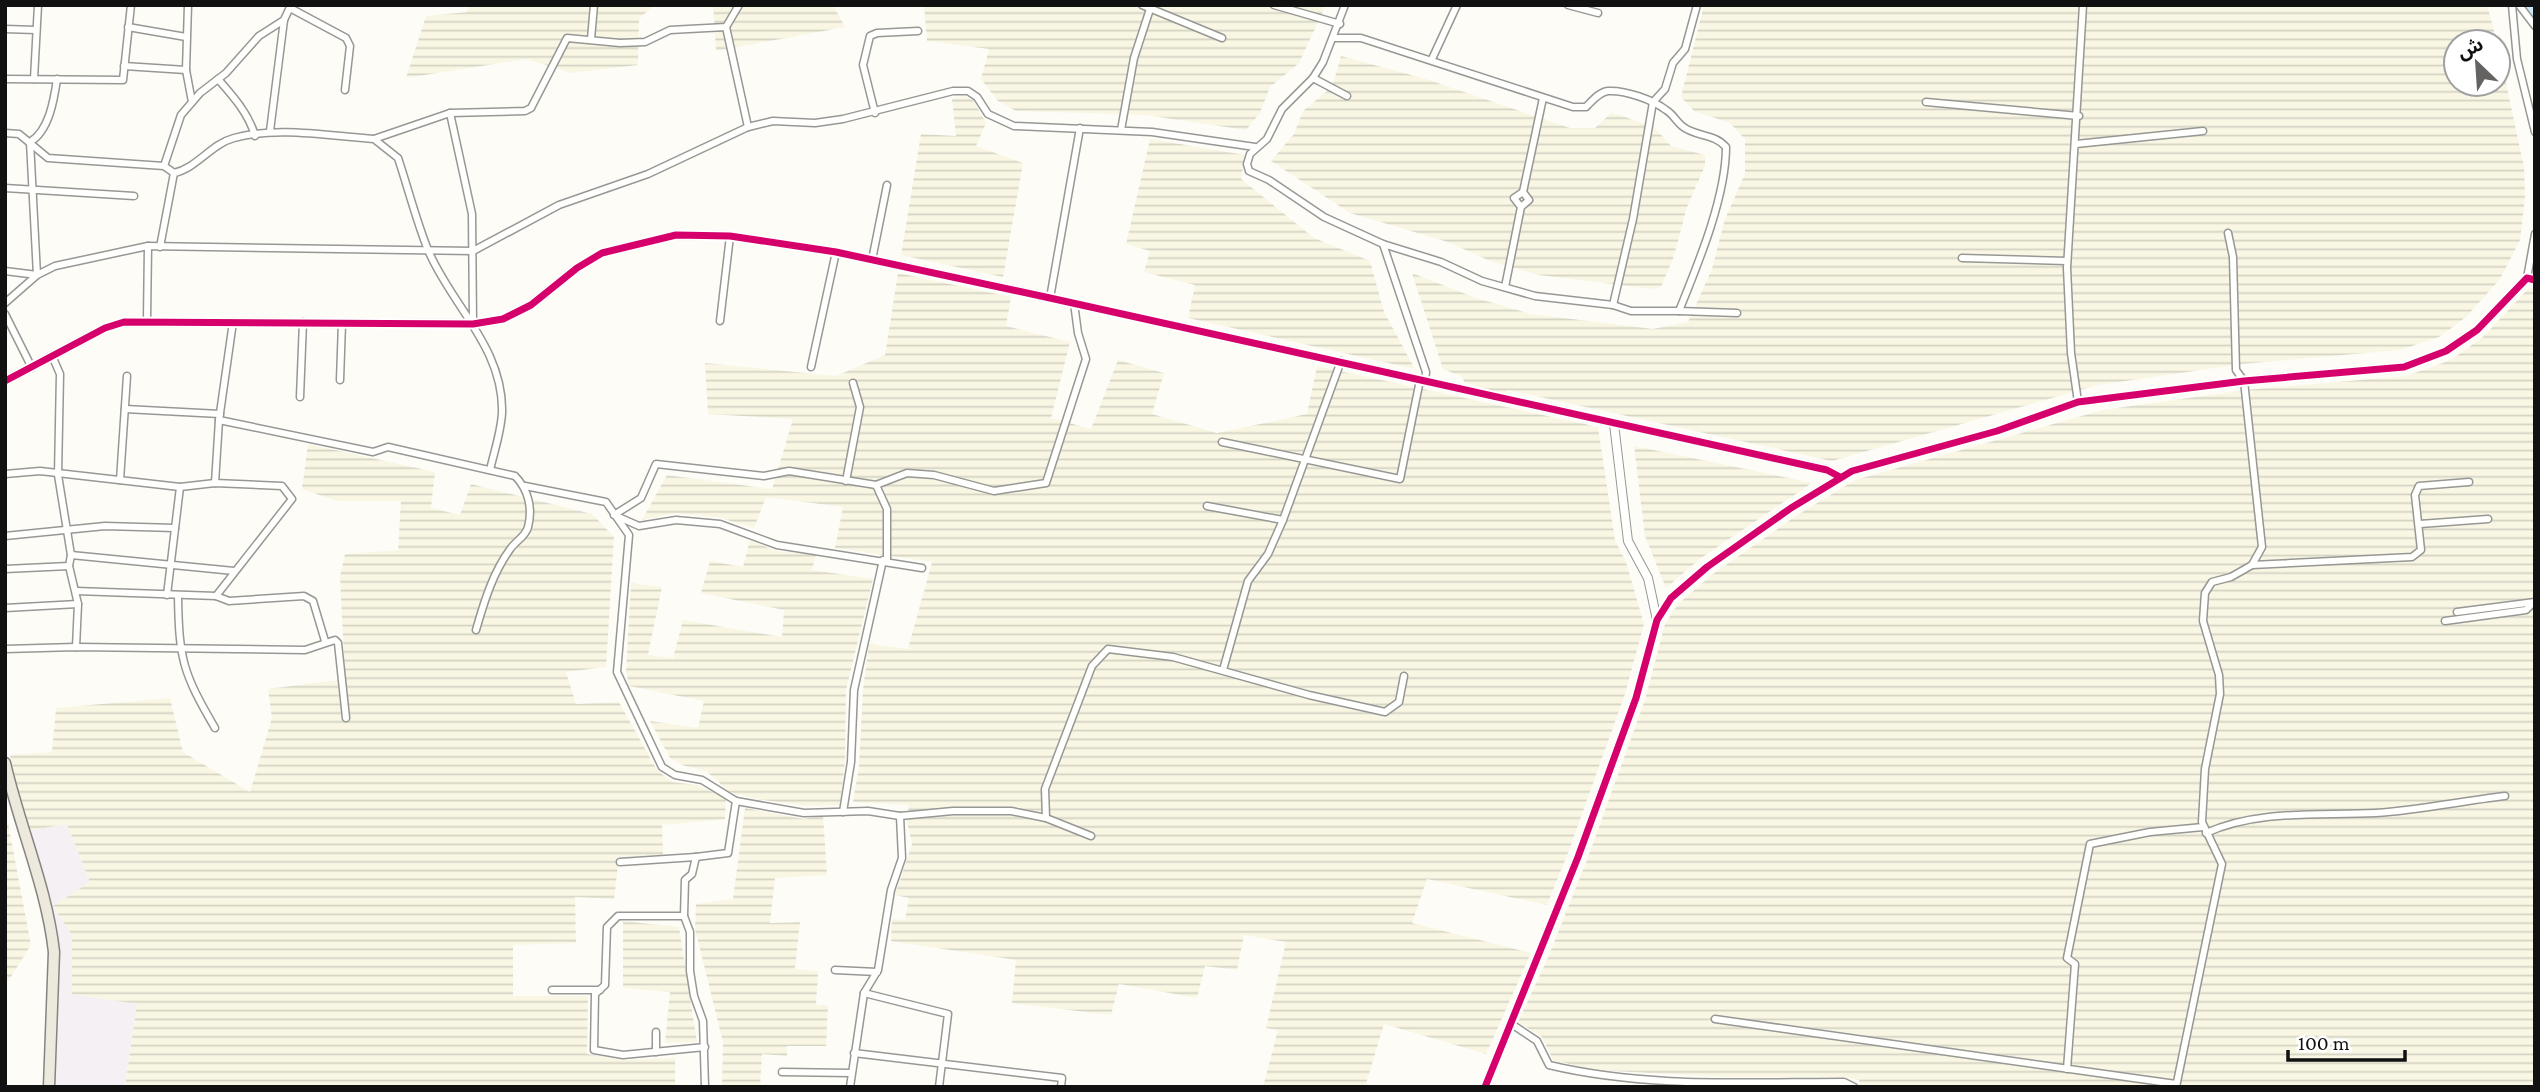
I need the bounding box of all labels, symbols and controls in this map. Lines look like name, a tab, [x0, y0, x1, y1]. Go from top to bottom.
north arrow	[2442, 28, 2512, 98]
text: ش	[2454, 33, 2486, 63]
scale bar	[2288, 1018, 2405, 1062]
text: 100 m	[2298, 1031, 2350, 1055]

